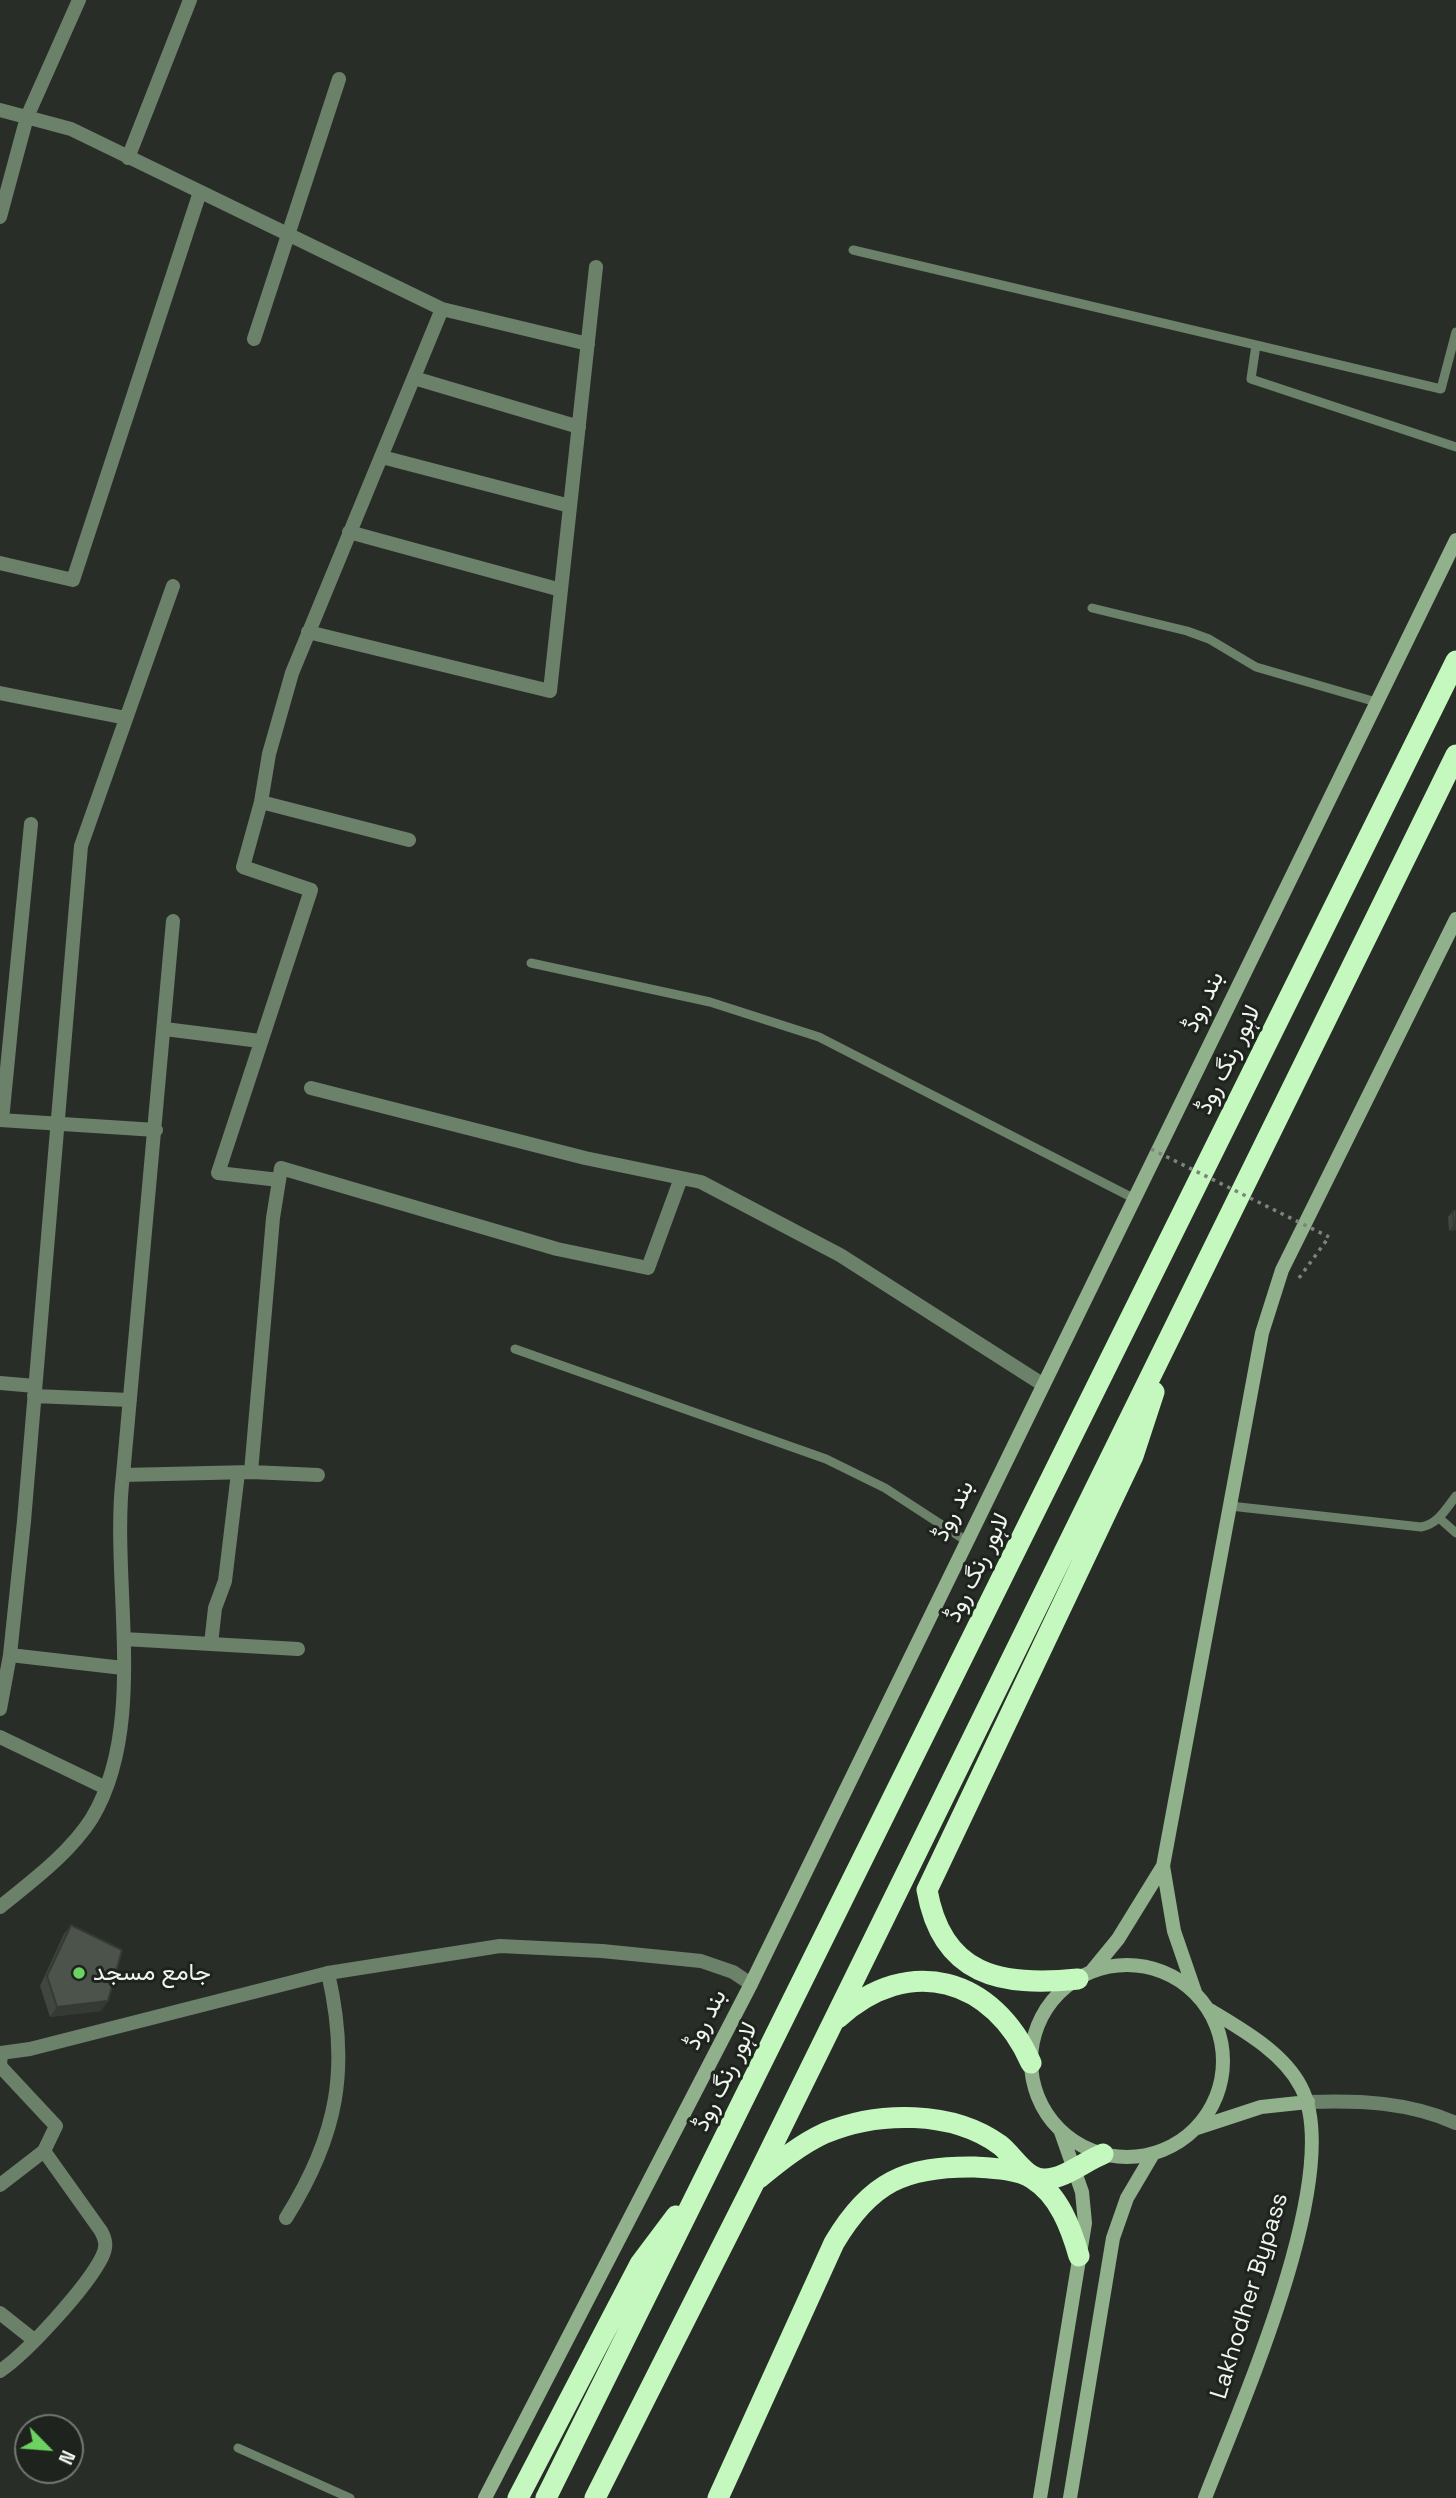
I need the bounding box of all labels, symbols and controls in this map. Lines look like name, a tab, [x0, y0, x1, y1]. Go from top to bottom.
street label: بند روڈ	[1177, 967, 1231, 1037]
street label: لاہور رنگ روڈ	[1190, 1001, 1268, 1119]
street label: بند روڈ	[927, 1476, 981, 1546]
street label: لاہور رنگ روڈ	[939, 1509, 1017, 1627]
place label: جامع مسجد	[93, 1959, 211, 1987]
marker: جامع مسجد	[71, 1965, 87, 1981]
street label: بند روڈ	[679, 1985, 733, 2055]
street label: لاہور رنگ روڈ	[687, 2018, 765, 2136]
street label: Lakhodher Bypass	[1205, 2189, 1295, 2403]
north arrow	[14, 2414, 84, 2484]
text: N	[53, 2446, 81, 2468]

